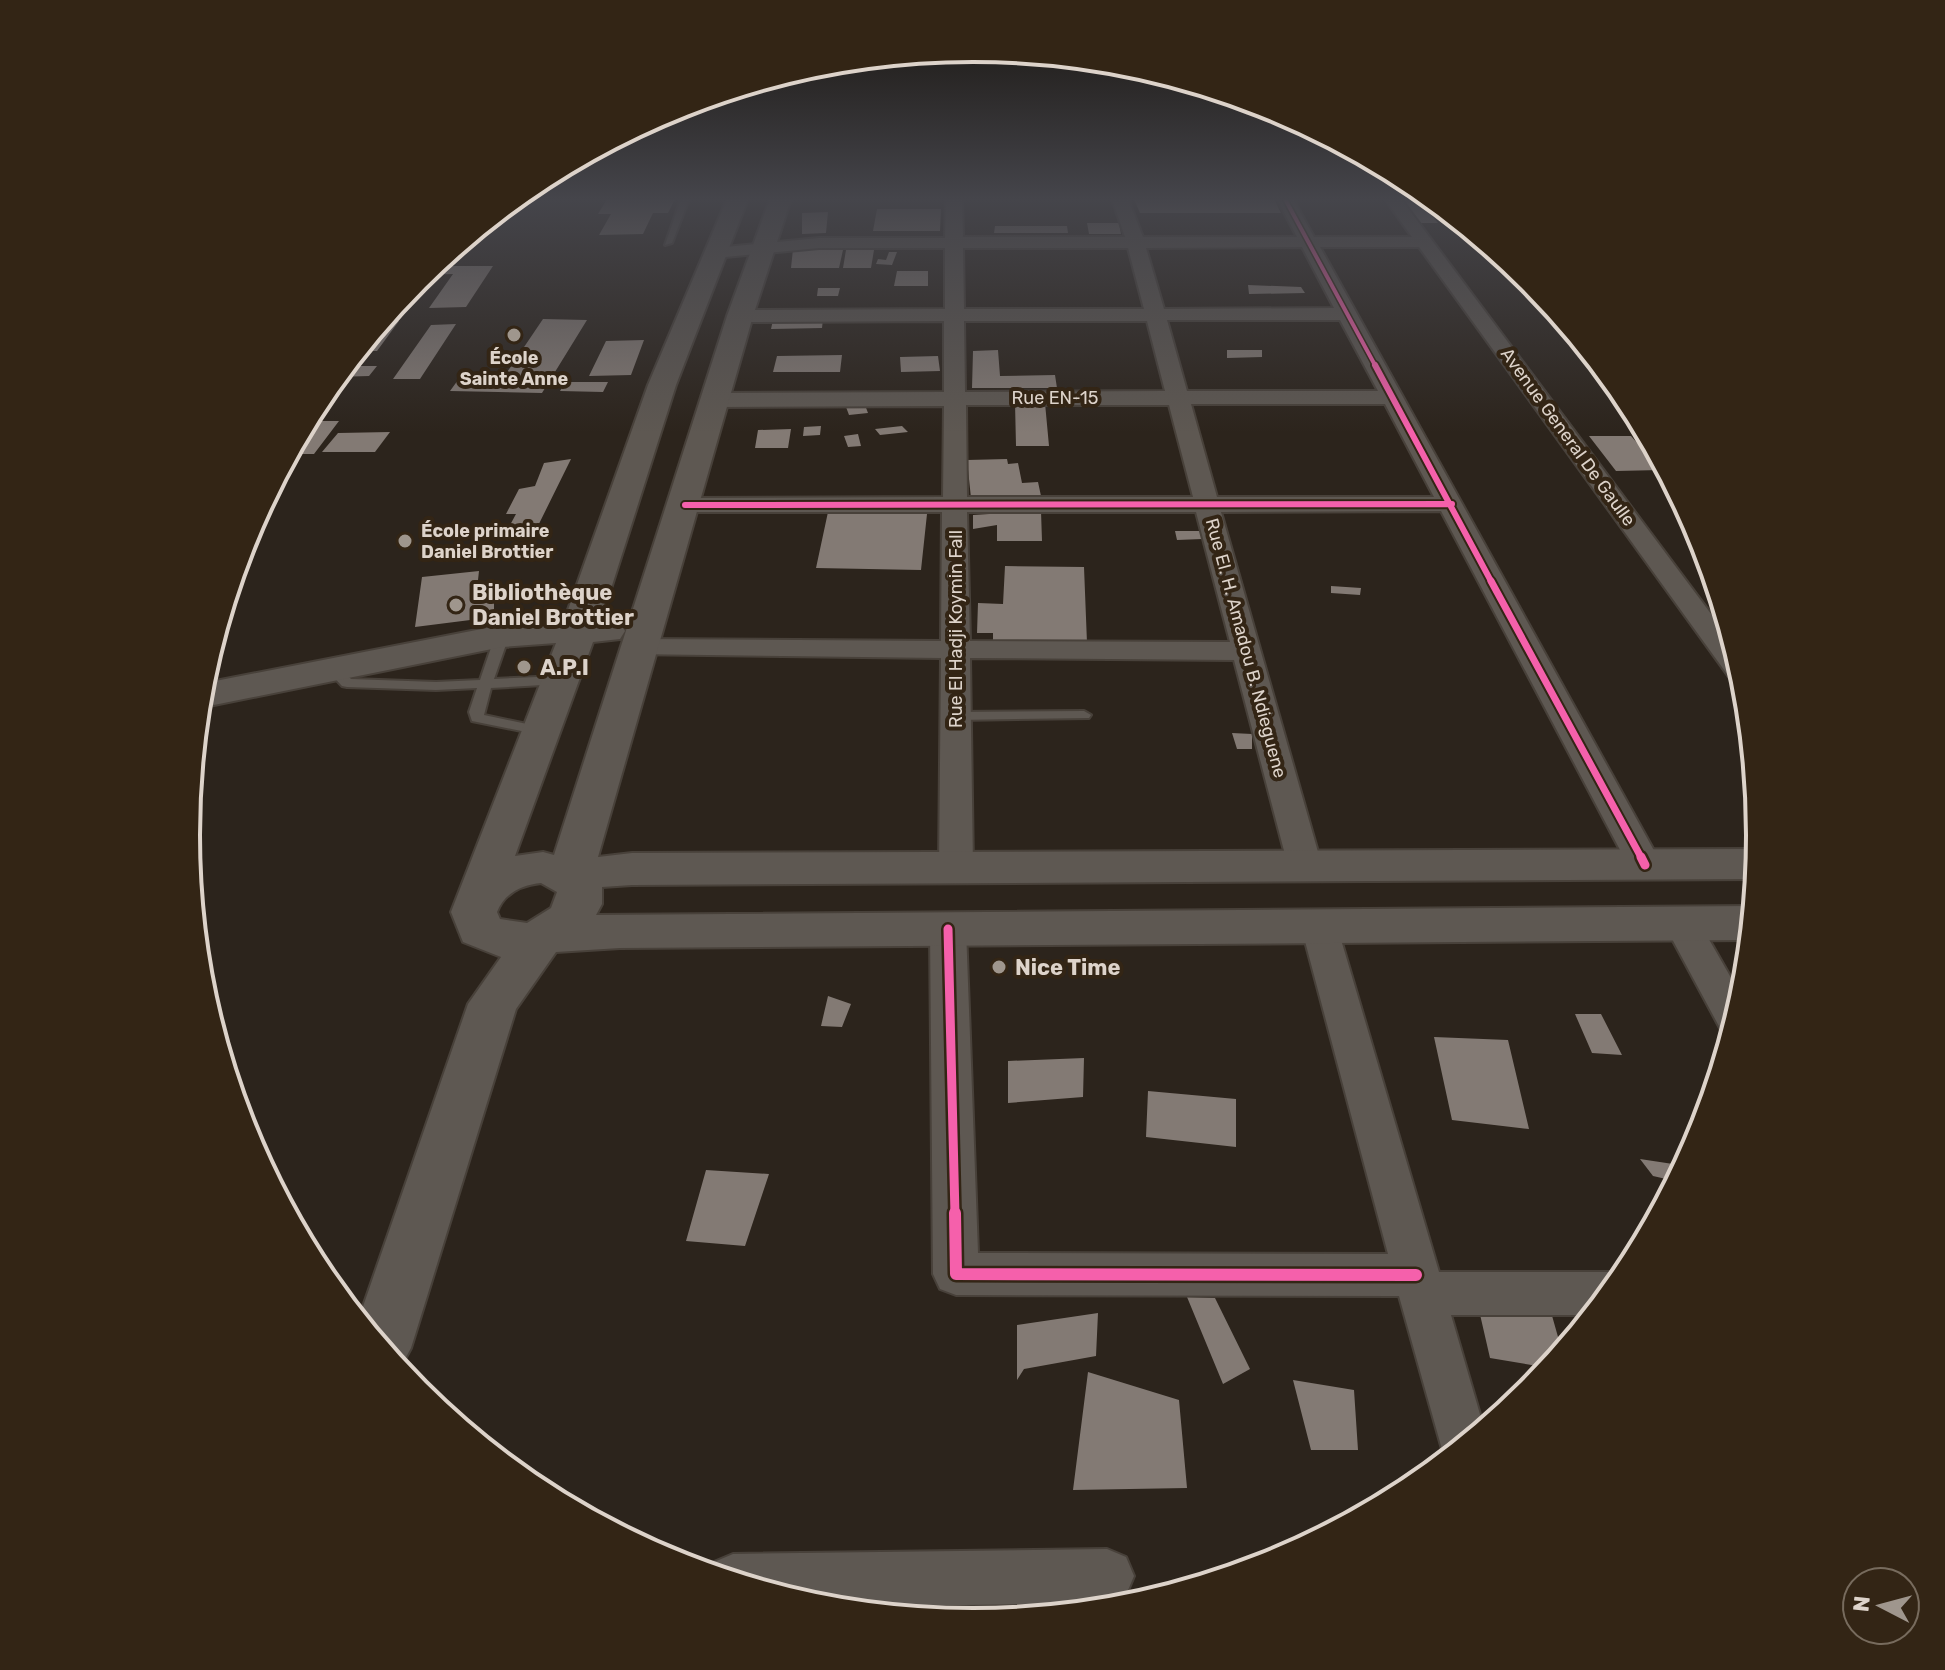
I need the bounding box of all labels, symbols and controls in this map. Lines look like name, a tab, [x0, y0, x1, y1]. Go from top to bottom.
marker: École Sainte Anne	[505, 326, 523, 344]
street label: Avenue General De Gaulle	[1496, 344, 1640, 530]
place label: École Sainte Anne	[460, 347, 568, 390]
street label: Rue EN-15	[1012, 387, 1098, 409]
street label: Rue El. H. Amadou B. Ndieguene	[1201, 516, 1291, 780]
place label: École primaire Daniel Brottier	[421, 520, 553, 563]
street label: Rue El Hadji Koymin Fall	[945, 530, 967, 728]
marker: École primaire Daniel Brottier	[396, 532, 414, 550]
place label: Bibliothèque Daniel Brottier	[472, 579, 634, 631]
marker: Bibliothèque Daniel Brottier	[447, 596, 465, 614]
place label: A.P.I	[540, 654, 589, 681]
marker: A.P.I	[515, 658, 533, 676]
place label: Nice Time	[1015, 954, 1121, 981]
marker: Nice Time	[990, 958, 1008, 976]
north arrow	[1841, 1566, 1921, 1646]
text: N	[1847, 1595, 1876, 1613]

